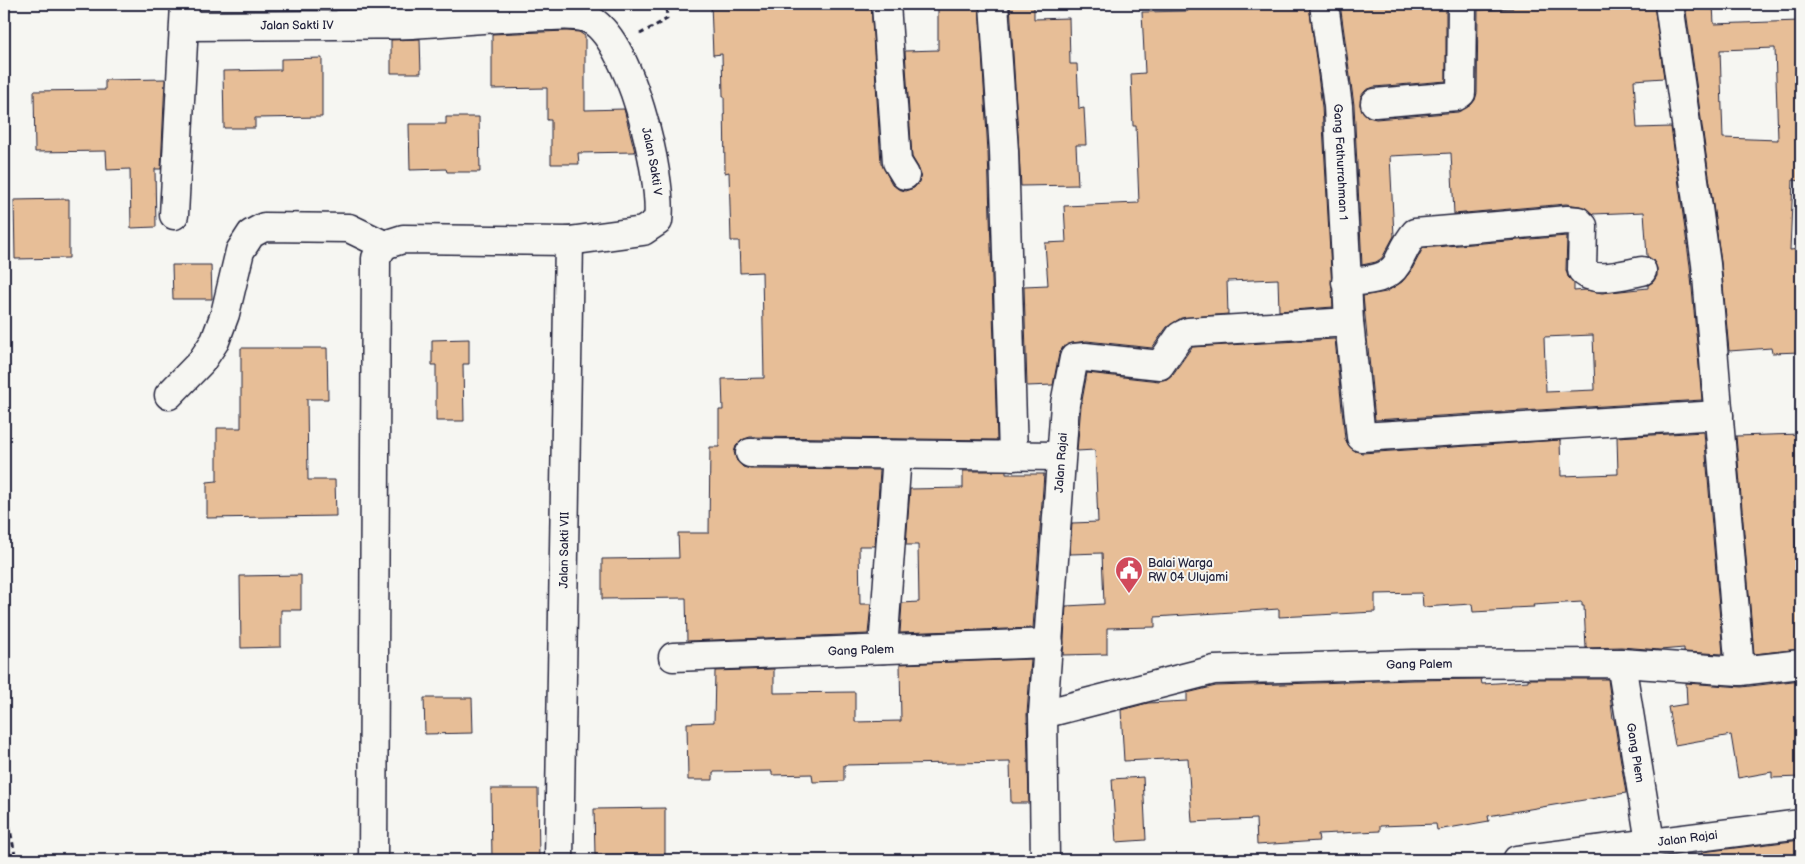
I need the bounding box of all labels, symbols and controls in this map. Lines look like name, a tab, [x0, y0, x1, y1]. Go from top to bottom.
street label: Jalan Sakti IV	[260, 18, 334, 34]
street label: Gang Fathurrahman 1	[1330, 103, 1351, 221]
street label: Jalan Sakti V	[638, 126, 665, 197]
street label: Jalan Rajai	[1052, 432, 1071, 493]
street label: Jalan Sakti VII	[556, 511, 573, 588]
public building icon: Balai Warga RW 04 Ulujami	[1114, 555, 1144, 594]
place label: Balai Warga RW 04 Ulujami	[1148, 556, 1228, 585]
street label: Gang Palem	[827, 642, 894, 659]
street label: Gang Palem	[1386, 657, 1453, 673]
street label: Gang Plem	[1623, 722, 1647, 784]
street label: Jalan Rajai	[1657, 828, 1719, 850]

